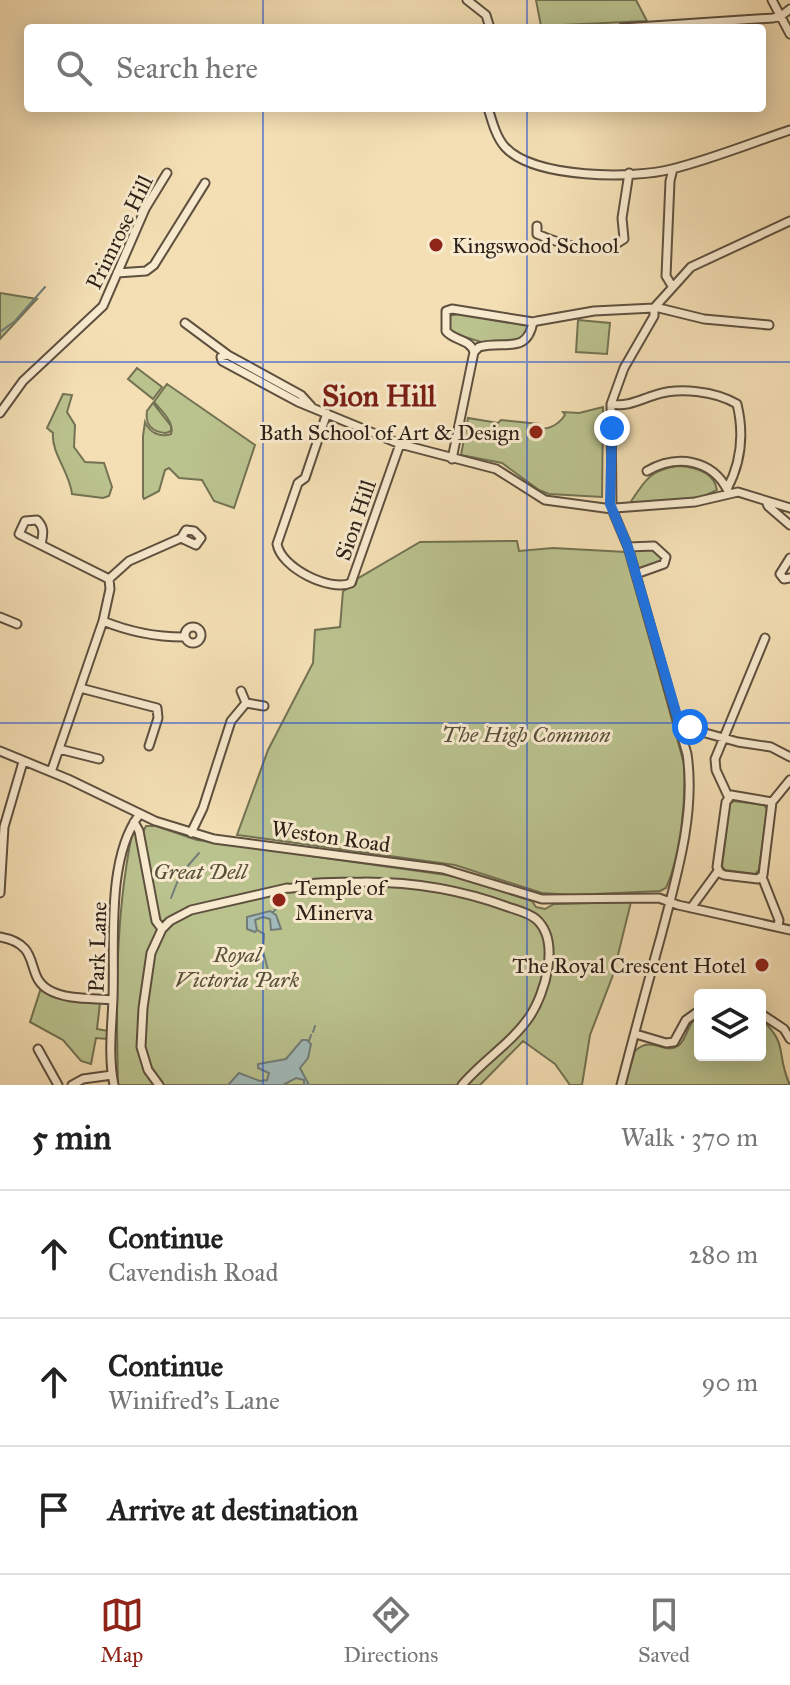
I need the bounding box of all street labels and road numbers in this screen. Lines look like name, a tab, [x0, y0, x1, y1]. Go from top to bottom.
street label: Primrose Hill	[80, 171, 159, 294]
street label: Sion Hill	[329, 476, 382, 564]
street label: Weston Road	[270, 815, 392, 858]
street label: Park Lane	[82, 901, 113, 993]

